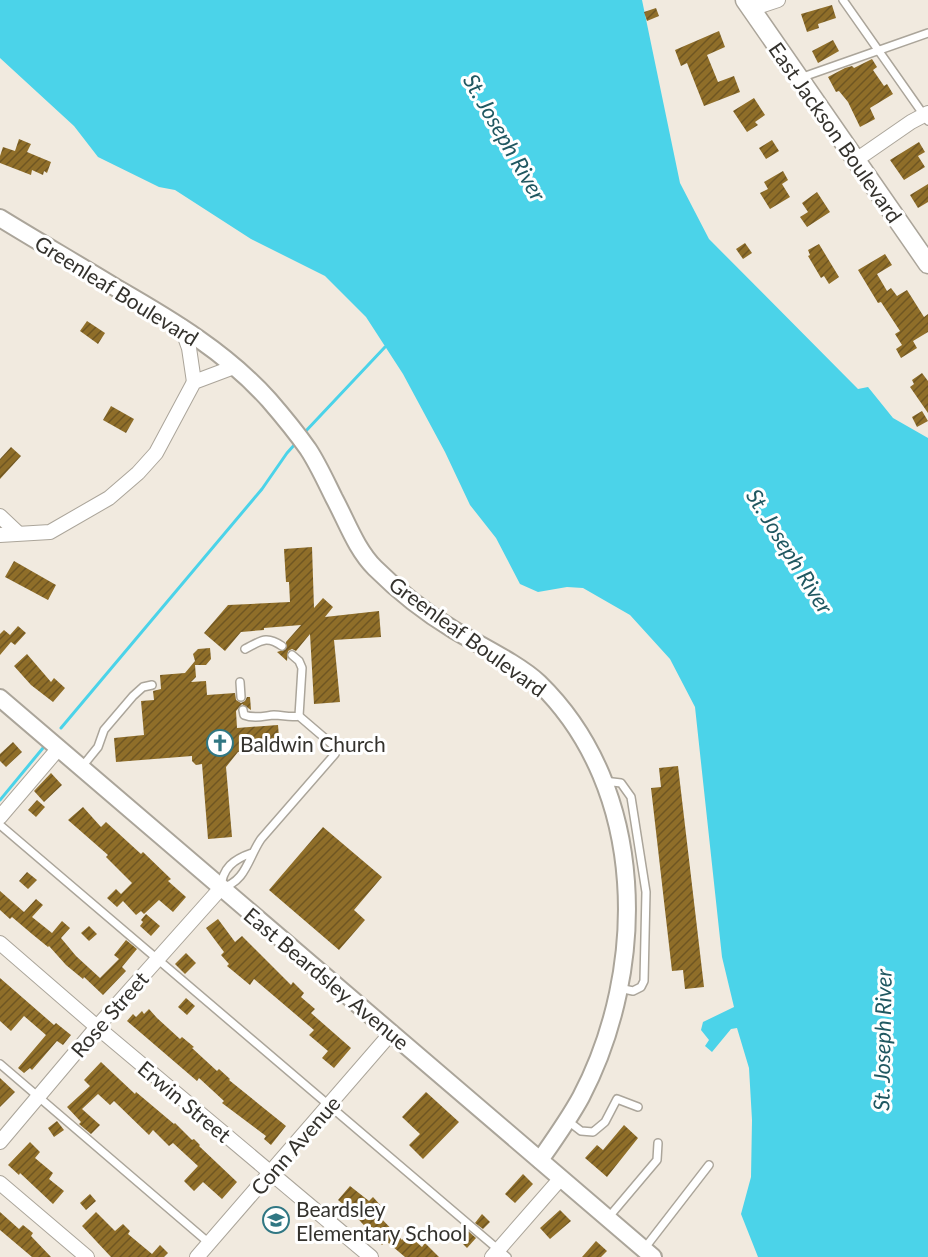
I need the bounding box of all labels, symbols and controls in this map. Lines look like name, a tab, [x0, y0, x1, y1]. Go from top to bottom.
street label: East Jackson Boulevard	[764, 37, 908, 227]
water label: St. Joseph River	[458, 69, 552, 206]
street label: Greenleaf Boulevard	[31, 230, 203, 350]
water label: St. Joseph River	[741, 484, 839, 619]
street label: Greenleaf Boulevard	[385, 571, 551, 701]
church icon: Baldwin Church	[205, 728, 235, 758]
place label: Baldwin Church	[240, 731, 386, 756]
street label: East Beardsley Avenue	[239, 902, 415, 1054]
street label: Rose Street	[65, 966, 153, 1062]
water label: St. Joseph River	[867, 968, 897, 1111]
street label: Erwin Street	[134, 1055, 237, 1147]
street label: Conn Avenue	[245, 1090, 345, 1200]
place label: Beardsley Elementary School	[296, 1196, 467, 1245]
school or university icon: Beardsley Elementary School	[261, 1205, 291, 1235]

